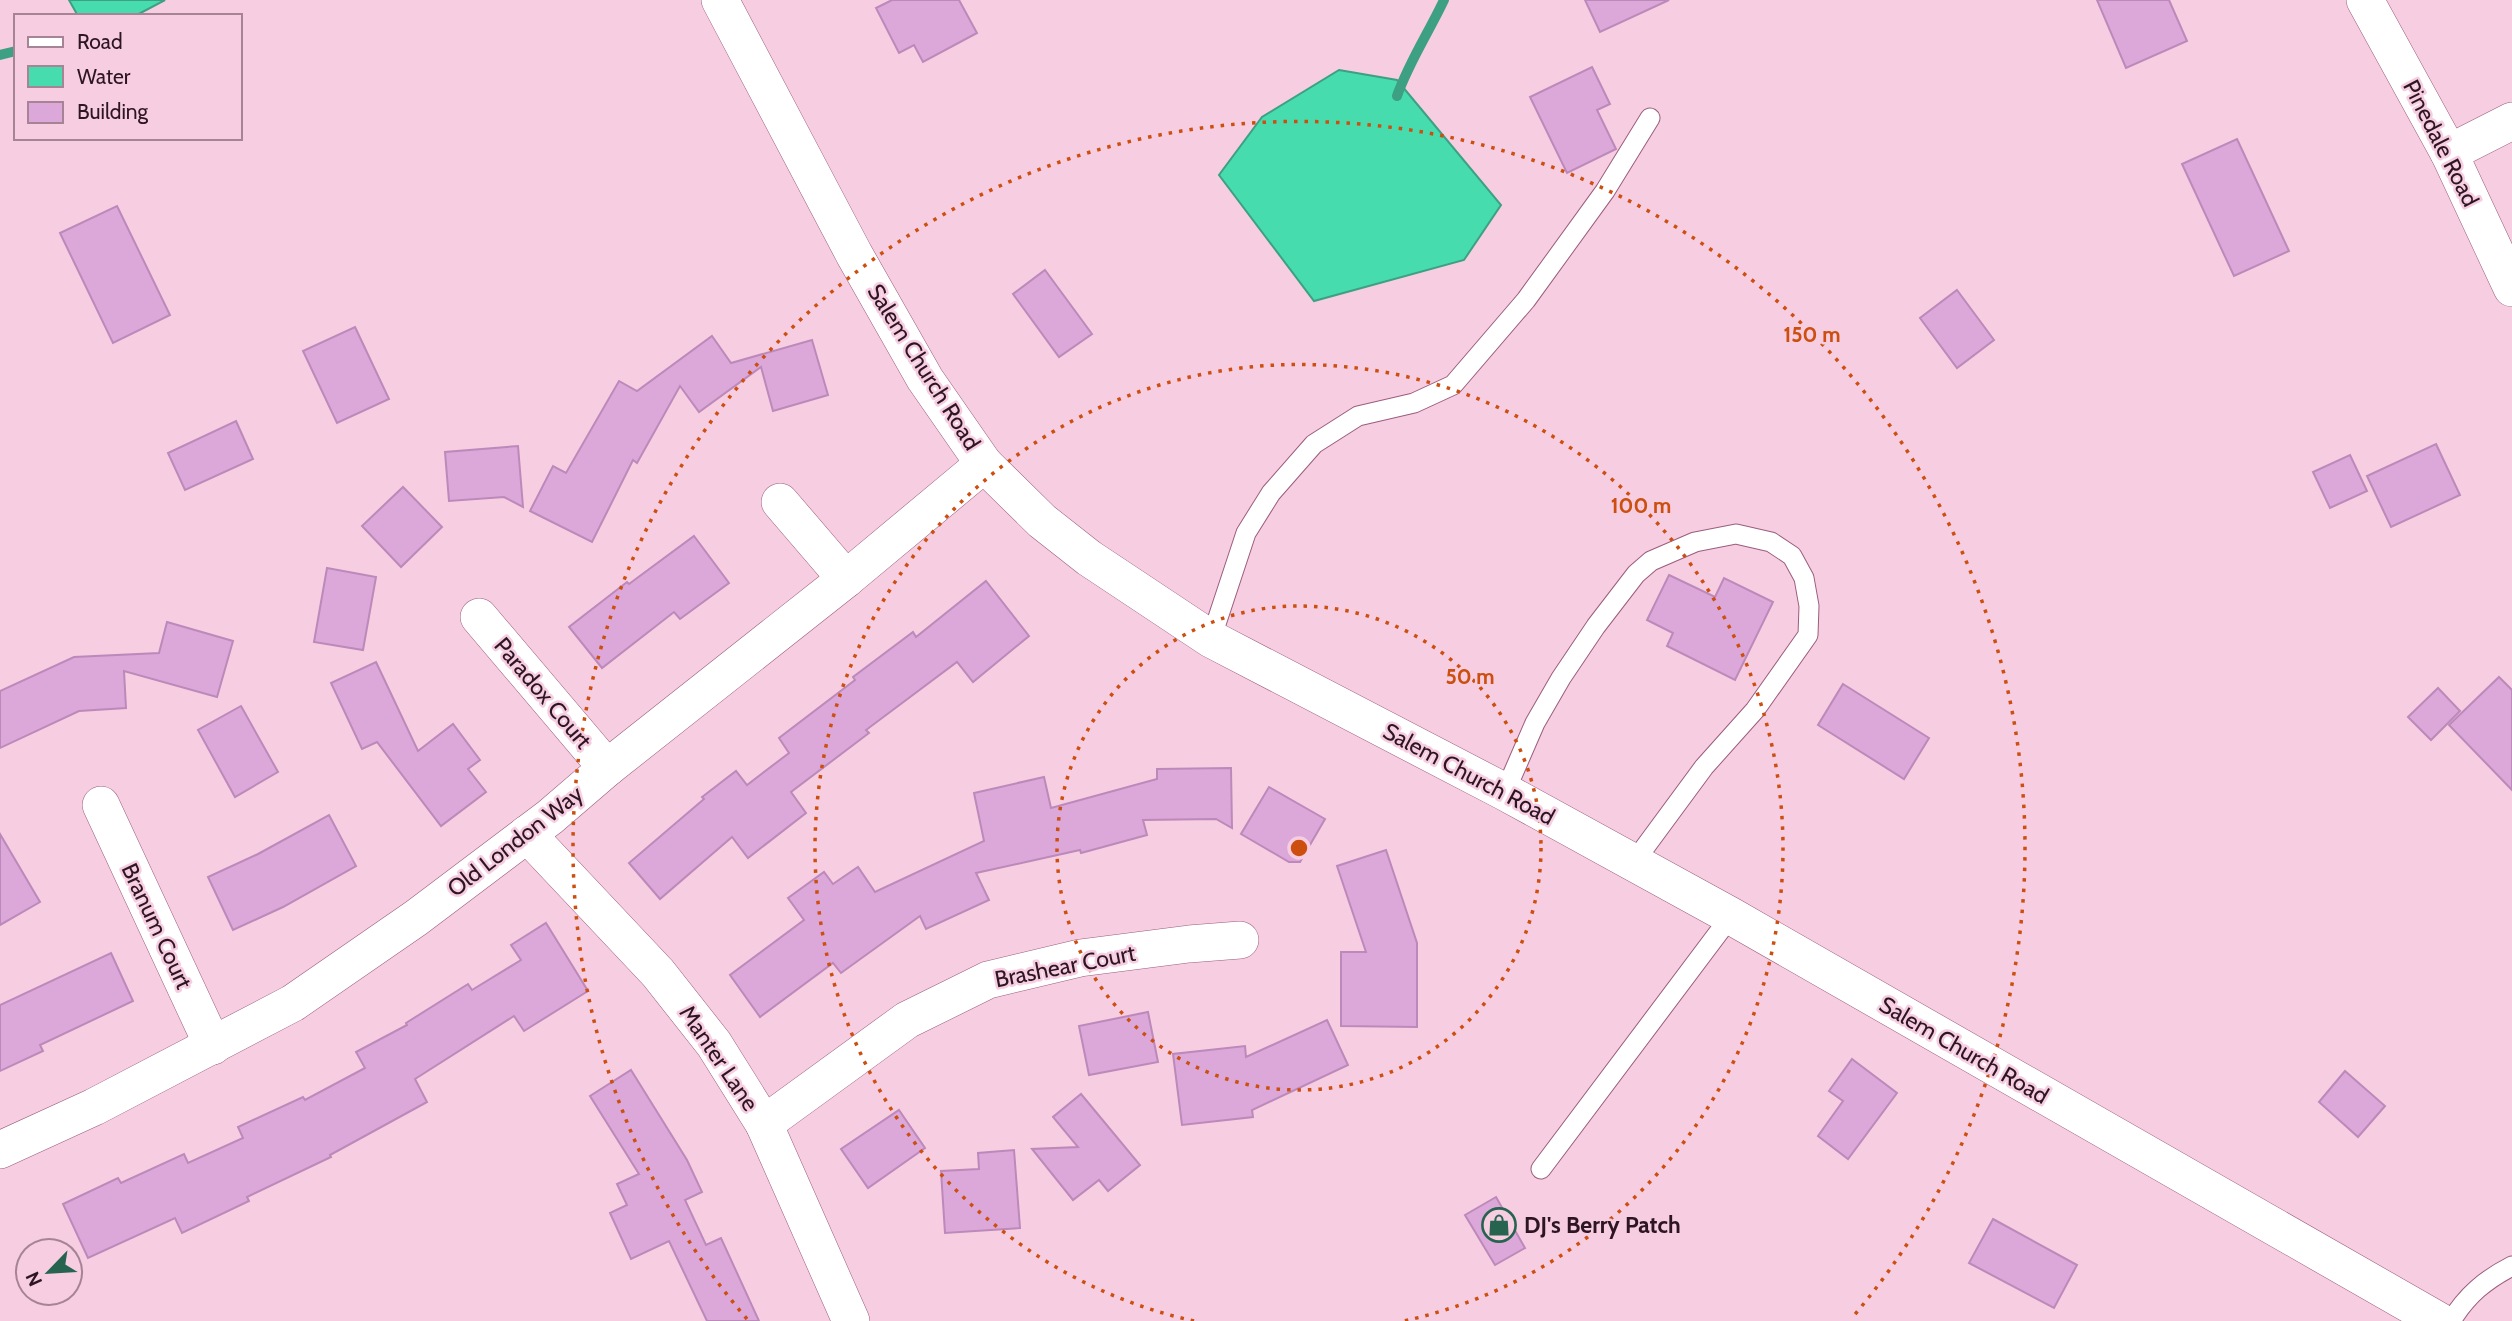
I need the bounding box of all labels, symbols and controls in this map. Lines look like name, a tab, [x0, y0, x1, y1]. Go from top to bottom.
legend	[14, 14, 242, 140]
text: Road	[77, 29, 123, 54]
text: Water	[77, 64, 131, 89]
street label: Pinedale Road	[2397, 75, 2485, 211]
text: Building	[77, 99, 149, 124]
street label: Salem Church Road	[862, 279, 986, 455]
text: 150 m	[1784, 322, 1840, 347]
text: 100 m	[1611, 493, 1671, 518]
street label: Paradox Court	[488, 632, 598, 755]
text: 50 m	[1445, 664, 1495, 689]
street label: Salem Church Road	[1378, 717, 1560, 831]
street label: Old London Way	[442, 779, 589, 903]
centre of rings	[1287, 836, 1311, 860]
street label: Branum Court	[116, 859, 198, 994]
street label: Brashear Court	[992, 939, 1138, 993]
street label: Salem Church Road	[1874, 990, 2054, 1110]
street label: Manter Lane	[673, 1000, 765, 1116]
shop icon: DJ's Berry Patch	[1480, 1206, 1518, 1244]
place label: DJ's Berry Patch	[1524, 1211, 1681, 1239]
north arrow	[14, 1237, 84, 1307]
text: N	[21, 1268, 47, 1290]

